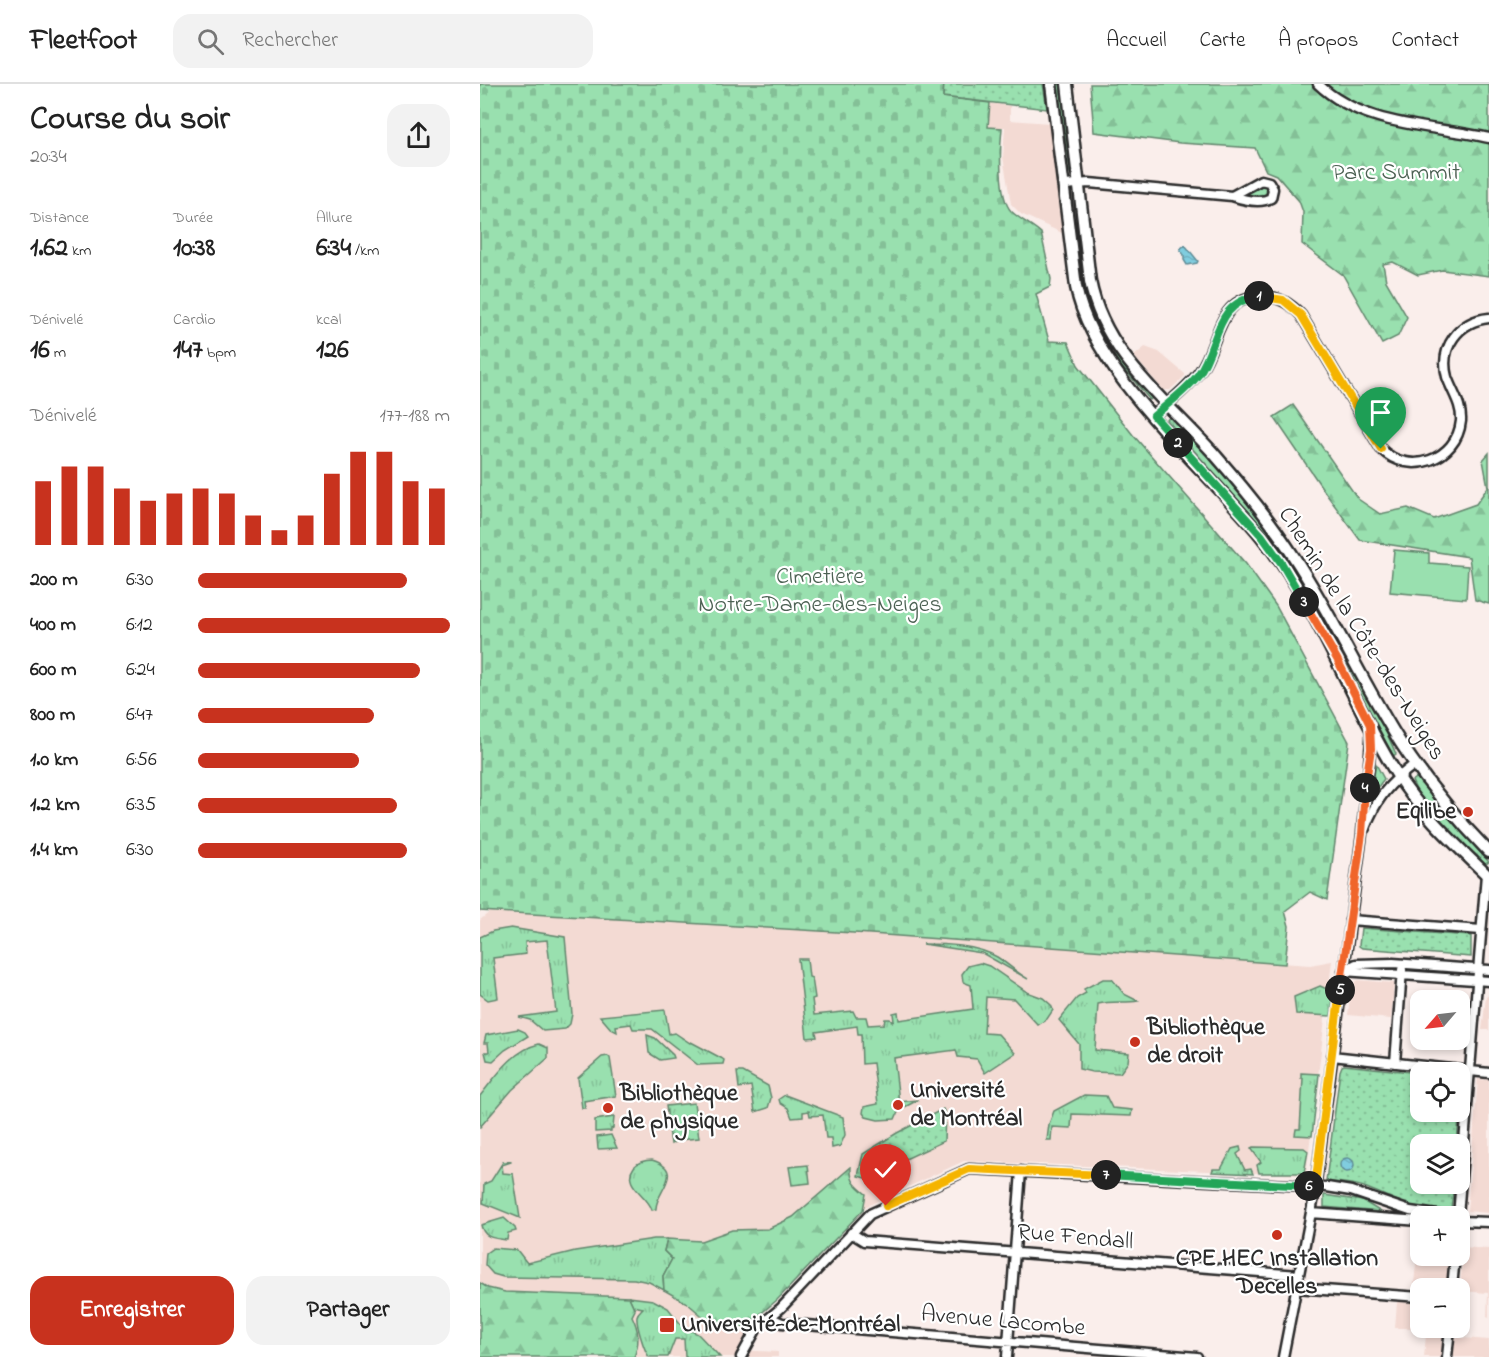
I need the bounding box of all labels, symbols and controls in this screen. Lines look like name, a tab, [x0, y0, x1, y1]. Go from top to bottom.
search box	[173, 14, 593, 68]
text: Fleetfoot	[30, 21, 137, 62]
icon: search	[194, 25, 227, 58]
text: Rechercher	[242, 25, 338, 57]
text: Accueil	[1106, 26, 1167, 56]
text: Carte	[1200, 26, 1245, 56]
text: À propos	[1278, 26, 1358, 56]
text: Contact	[1391, 26, 1459, 56]
text: Course du soir	[30, 96, 230, 144]
button: share	[387, 104, 450, 167]
text: 20:34	[30, 143, 67, 172]
park label: Parc Summit	[1332, 156, 1460, 191]
text: Distance	[30, 206, 89, 230]
text: Durée	[173, 206, 213, 230]
text: Allure	[316, 206, 352, 230]
text: 1.62	[30, 230, 68, 268]
text: 10:38	[173, 230, 215, 268]
text: 6:34	[316, 230, 351, 268]
text: km	[68, 239, 91, 263]
text: /km	[351, 239, 380, 263]
pin: 1	[1244, 281, 1274, 311]
text: 1	[1256, 284, 1262, 308]
text: Dénivelé	[30, 308, 83, 332]
text: Cardio	[173, 308, 216, 332]
text: kcal	[316, 308, 341, 332]
text: 16	[30, 332, 50, 370]
text: 147	[173, 332, 203, 370]
text: 126	[316, 332, 349, 370]
text: m	[50, 341, 66, 365]
text: bpm	[203, 341, 236, 365]
pin	[1355, 387, 1406, 449]
icon: arrive	[1364, 396, 1397, 429]
text: Dénivelé	[30, 402, 97, 431]
text: 177–188 m	[380, 402, 450, 431]
pin: 2	[1163, 428, 1193, 458]
text: 2	[1174, 431, 1182, 455]
street label: Chemin de la Côte-des-Neiges	[1268, 500, 1454, 768]
park label: Cimetière Notre-Dame-des-Neiges	[698, 560, 942, 623]
text: 200 m	[30, 566, 78, 595]
text: 6:30	[126, 566, 153, 595]
pin: 3	[1289, 587, 1319, 617]
text: 3	[1301, 590, 1307, 614]
text: 400 m	[30, 611, 76, 640]
text: 6:12	[126, 611, 153, 640]
text: 600 m	[30, 656, 77, 685]
text: 6:24	[126, 656, 155, 685]
text: 800 m	[30, 701, 75, 730]
text: 6:47	[126, 701, 153, 730]
text: 1.0 km	[30, 746, 78, 775]
text: 6:56	[126, 746, 157, 775]
pin: 4	[1350, 773, 1380, 803]
text: 4	[1362, 776, 1368, 800]
text: 1.2 km	[30, 791, 80, 820]
text: 6:35	[126, 791, 156, 820]
place label: Eqilibe	[1395, 795, 1457, 830]
marker: Eqilibe	[1461, 805, 1475, 819]
text: 1.4 km	[30, 836, 78, 865]
text: 6:30	[126, 836, 153, 865]
pin: 5	[1325, 975, 1355, 1005]
text: 5	[1335, 978, 1345, 1002]
north arrow	[1410, 990, 1470, 1050]
map controls	[1410, 990, 1470, 1338]
place label: Bibliothèque de droit	[1146, 1011, 1266, 1074]
marker: Bibliothèque de droit	[1128, 1035, 1142, 1049]
button: locate	[1410, 1062, 1470, 1122]
place label: Université de Montréal	[910, 1074, 1022, 1137]
place label: Bibliothèque de physique	[619, 1077, 739, 1141]
marker: Université de Montréal	[891, 1098, 905, 1112]
marker: Bibliothèque de physique	[601, 1101, 615, 1115]
button: layers	[1410, 1134, 1470, 1194]
pin	[860, 1144, 911, 1206]
icon: check	[869, 1153, 902, 1186]
pin: 7	[1091, 1160, 1121, 1190]
text: 7	[1103, 1163, 1109, 1187]
pin: 6	[1294, 1171, 1324, 1201]
text: 6	[1305, 1174, 1313, 1198]
button: +	[1410, 1206, 1470, 1266]
street label: Rue Fendall	[1016, 1215, 1134, 1261]
marker: CPE HEC Installation Decelles	[1270, 1228, 1284, 1242]
place label: CPE HEC Installation Decelles	[1176, 1242, 1378, 1305]
button: Enregistrer	[30, 1276, 234, 1345]
button: Partager	[246, 1276, 450, 1345]
button: −	[1410, 1278, 1470, 1338]
street label: Avenue Lacombe	[919, 1297, 1087, 1347]
place label: Université-de-Montréal	[681, 1308, 900, 1343]
marker: Université-de-Montréal	[658, 1316, 676, 1334]

